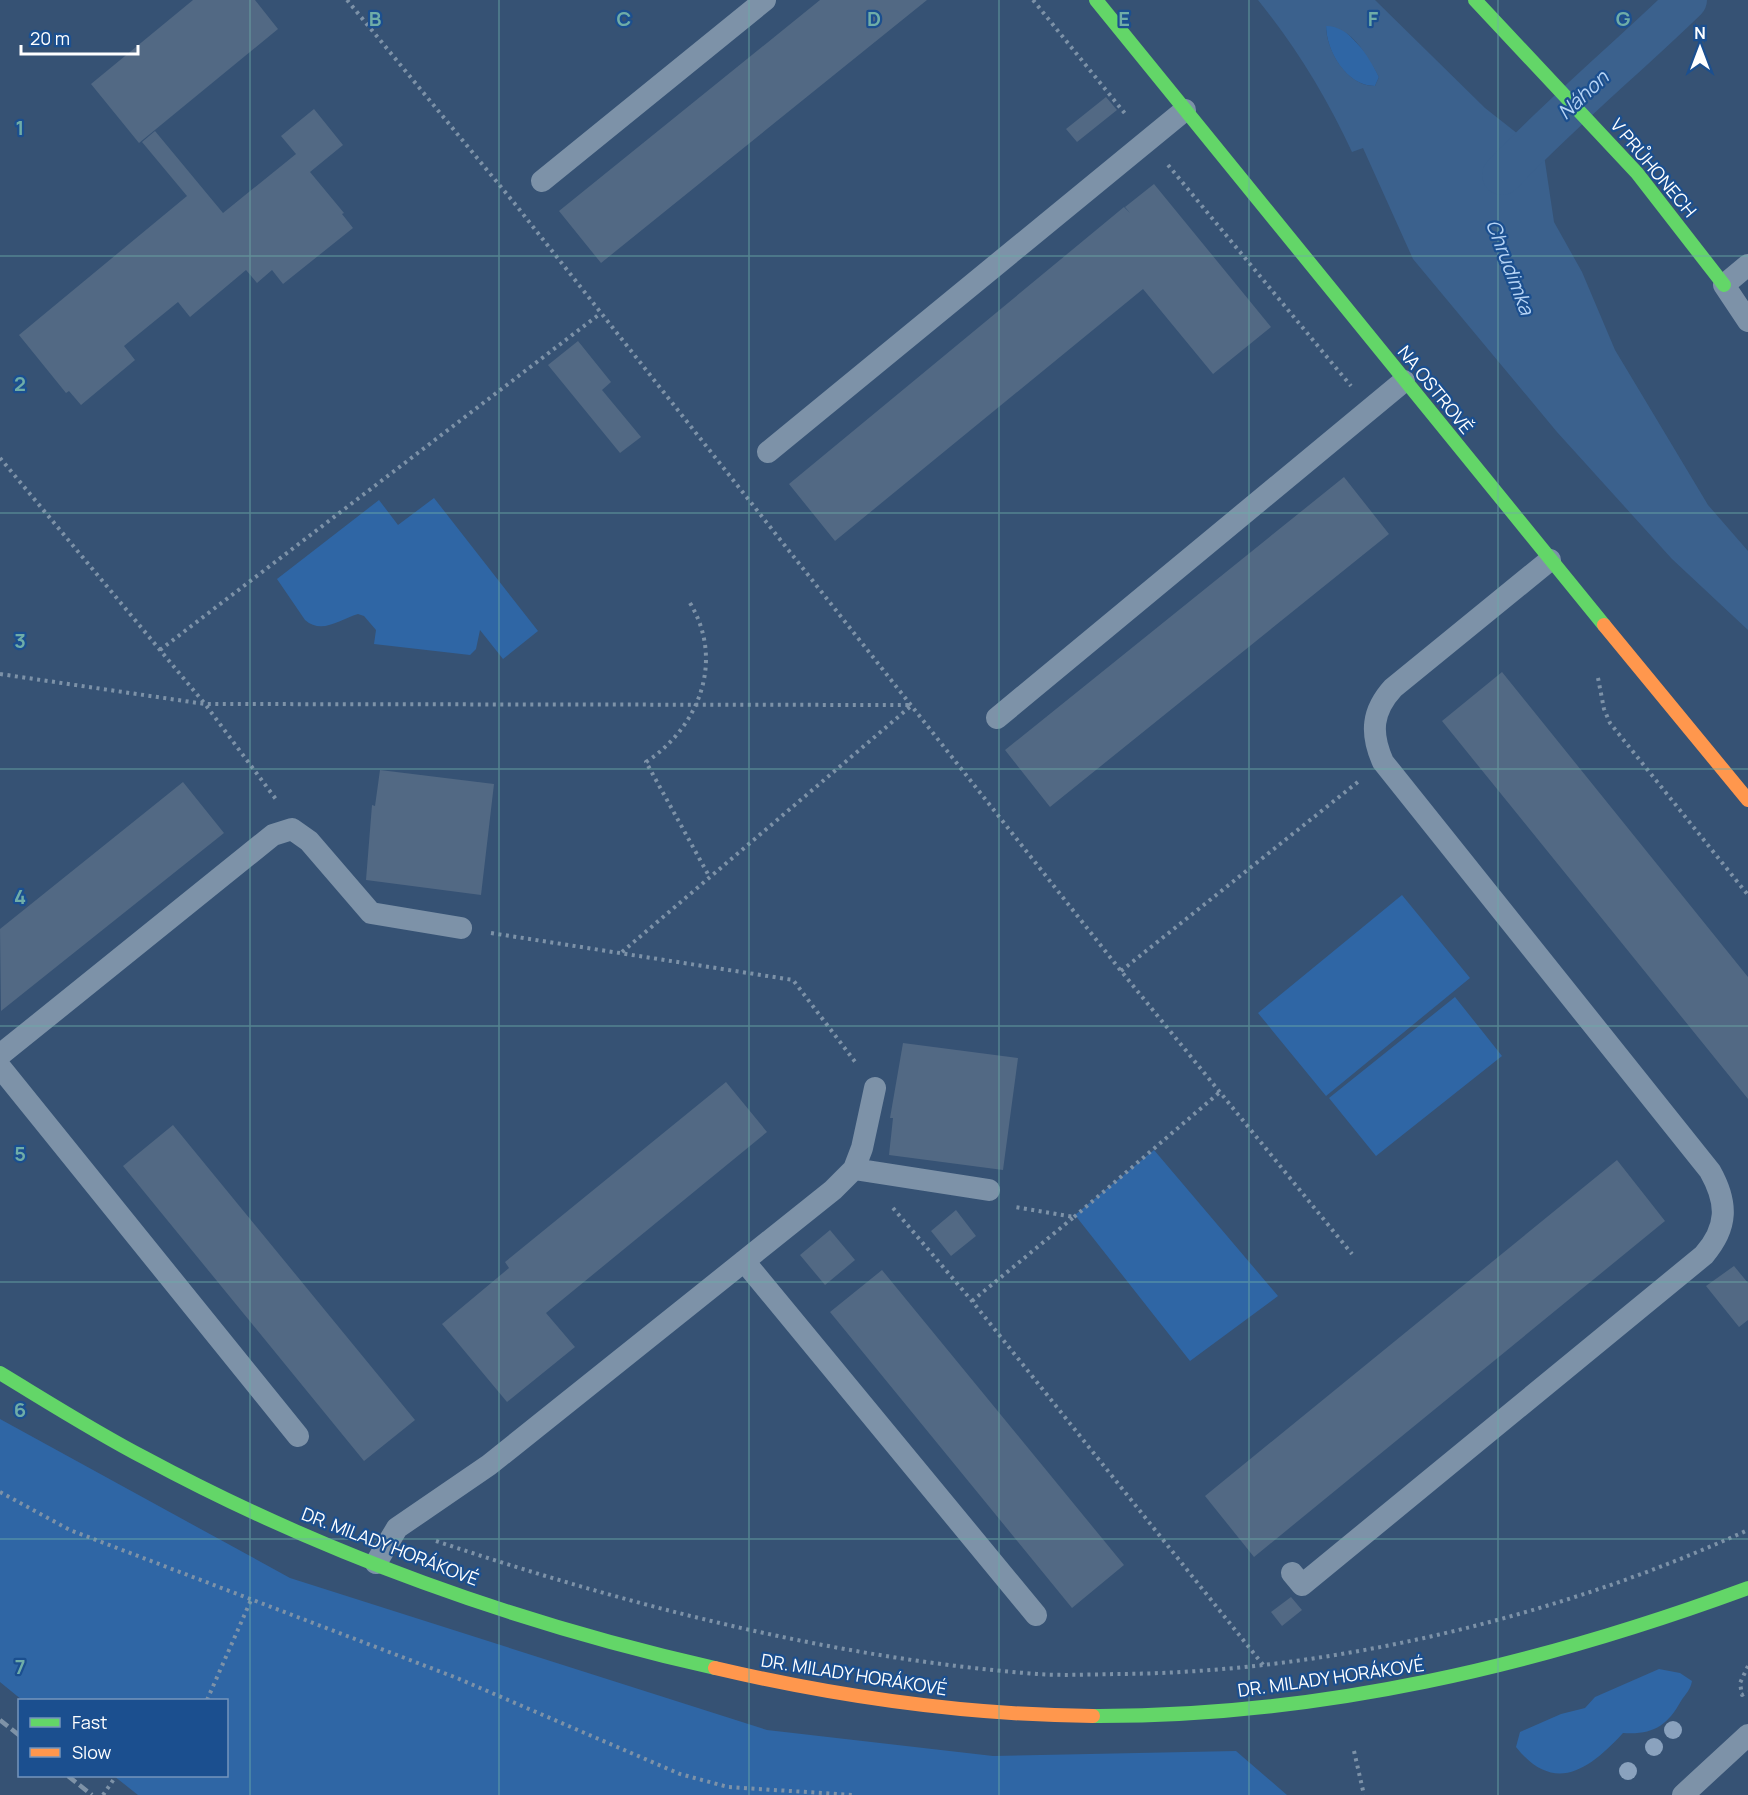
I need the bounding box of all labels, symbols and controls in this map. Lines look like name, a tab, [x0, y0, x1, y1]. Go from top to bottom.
text: B	[369, 5, 382, 32]
text: C	[617, 5, 631, 32]
text: D	[867, 5, 881, 32]
text: E	[1118, 5, 1130, 32]
text: F	[1368, 5, 1379, 32]
text: G	[1616, 5, 1631, 32]
scale bar	[21, 18, 138, 56]
north arrow	[1670, 18, 1730, 78]
text: N	[1694, 22, 1706, 44]
text: 20 m	[30, 26, 70, 50]
water label: Náhon	[1551, 63, 1615, 125]
street label: V PRŮHONECH	[1605, 113, 1702, 222]
text: 1	[16, 114, 24, 141]
water label: Chrudimka	[1480, 215, 1541, 319]
street label: NA OSTROVĚ	[1393, 340, 1479, 439]
text: 2	[14, 370, 26, 397]
text: 3	[14, 627, 26, 654]
text: 4	[14, 883, 26, 910]
text: 5	[14, 1140, 26, 1167]
text: 6	[14, 1396, 26, 1423]
street label: DR. MILADY HORÁKOVÉ	[298, 1501, 482, 1591]
street label: DR. MILADY HORÁKOVÉ	[760, 1647, 949, 1701]
street label: DR. MILADY HORÁKOVÉ	[1236, 1652, 1425, 1702]
text: 7	[15, 1653, 25, 1680]
legend	[18, 1699, 228, 1777]
text: Fast	[72, 1710, 107, 1734]
text: Slow	[72, 1740, 112, 1764]

